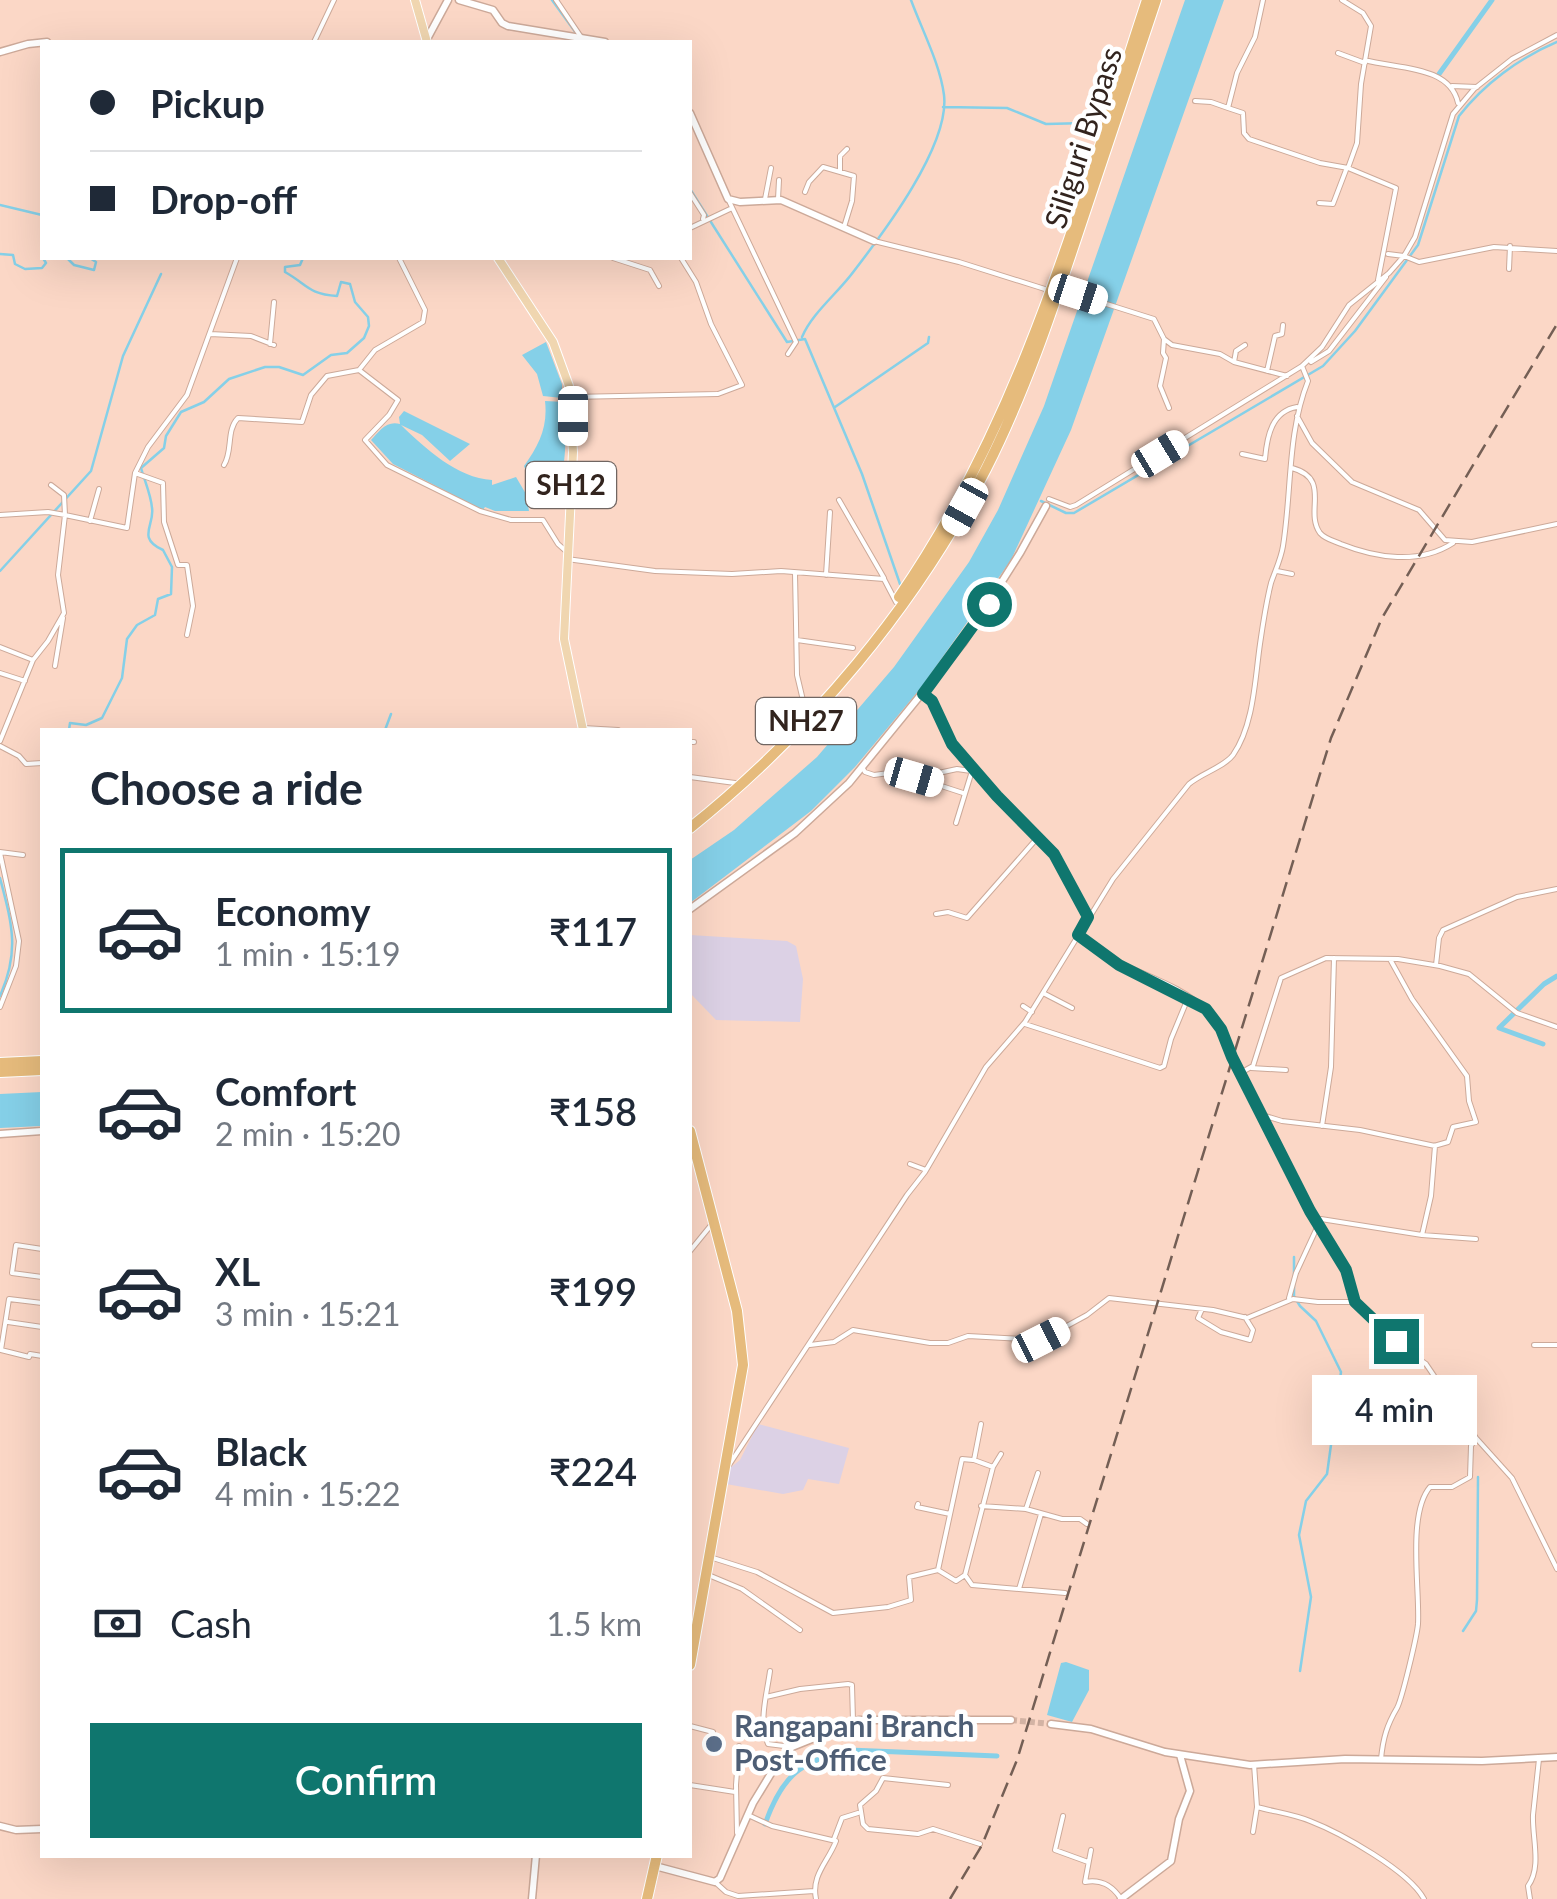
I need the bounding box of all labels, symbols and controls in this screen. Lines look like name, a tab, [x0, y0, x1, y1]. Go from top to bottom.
street label: Siliguri Bypass	[1036, 42, 1128, 232]
text: Pickup	[150, 80, 265, 126]
text: Drop-off	[150, 176, 297, 222]
car	[1045, 270, 1111, 318]
car	[558, 386, 588, 446]
car	[1127, 426, 1193, 482]
road number: SH12	[526, 462, 616, 508]
car	[937, 473, 993, 541]
route start	[967, 582, 1012, 627]
road number: NH27	[756, 698, 856, 744]
car	[881, 754, 947, 800]
text: Choose a ride	[90, 761, 363, 815]
icon: car	[95, 886, 185, 976]
text: Economy	[215, 888, 370, 934]
text: ₹117	[549, 908, 637, 954]
text: 1 min · 15:19	[215, 934, 401, 973]
icon: car	[95, 1066, 185, 1156]
text: Comfort	[215, 1068, 356, 1114]
text: ₹158	[549, 1088, 637, 1134]
text: 2 min · 15:20	[215, 1114, 401, 1153]
icon: car	[95, 1246, 185, 1336]
text: XL	[215, 1248, 260, 1294]
text: ₹199	[549, 1268, 637, 1314]
text: 3 min · 15:21	[215, 1294, 401, 1333]
car	[1007, 1313, 1075, 1367]
route end	[1374, 1319, 1419, 1364]
callout: 4 min	[1314, 1376, 1478, 1446]
text: 4 min	[1355, 1390, 1434, 1429]
icon: car	[95, 1426, 185, 1516]
text: Black	[215, 1428, 307, 1474]
text: ₹224	[549, 1448, 637, 1494]
text: 4 min · 15:22	[215, 1474, 401, 1513]
icon: cash	[90, 1596, 145, 1651]
text: Cash	[170, 1600, 252, 1646]
text: 1.5 km	[547, 1604, 642, 1643]
place label: Rangapani Branch Post-Office	[734, 1707, 974, 1777]
button: Confirm	[90, 1723, 642, 1838]
marker: Rangapani Branch Post-Office	[703, 1733, 725, 1755]

